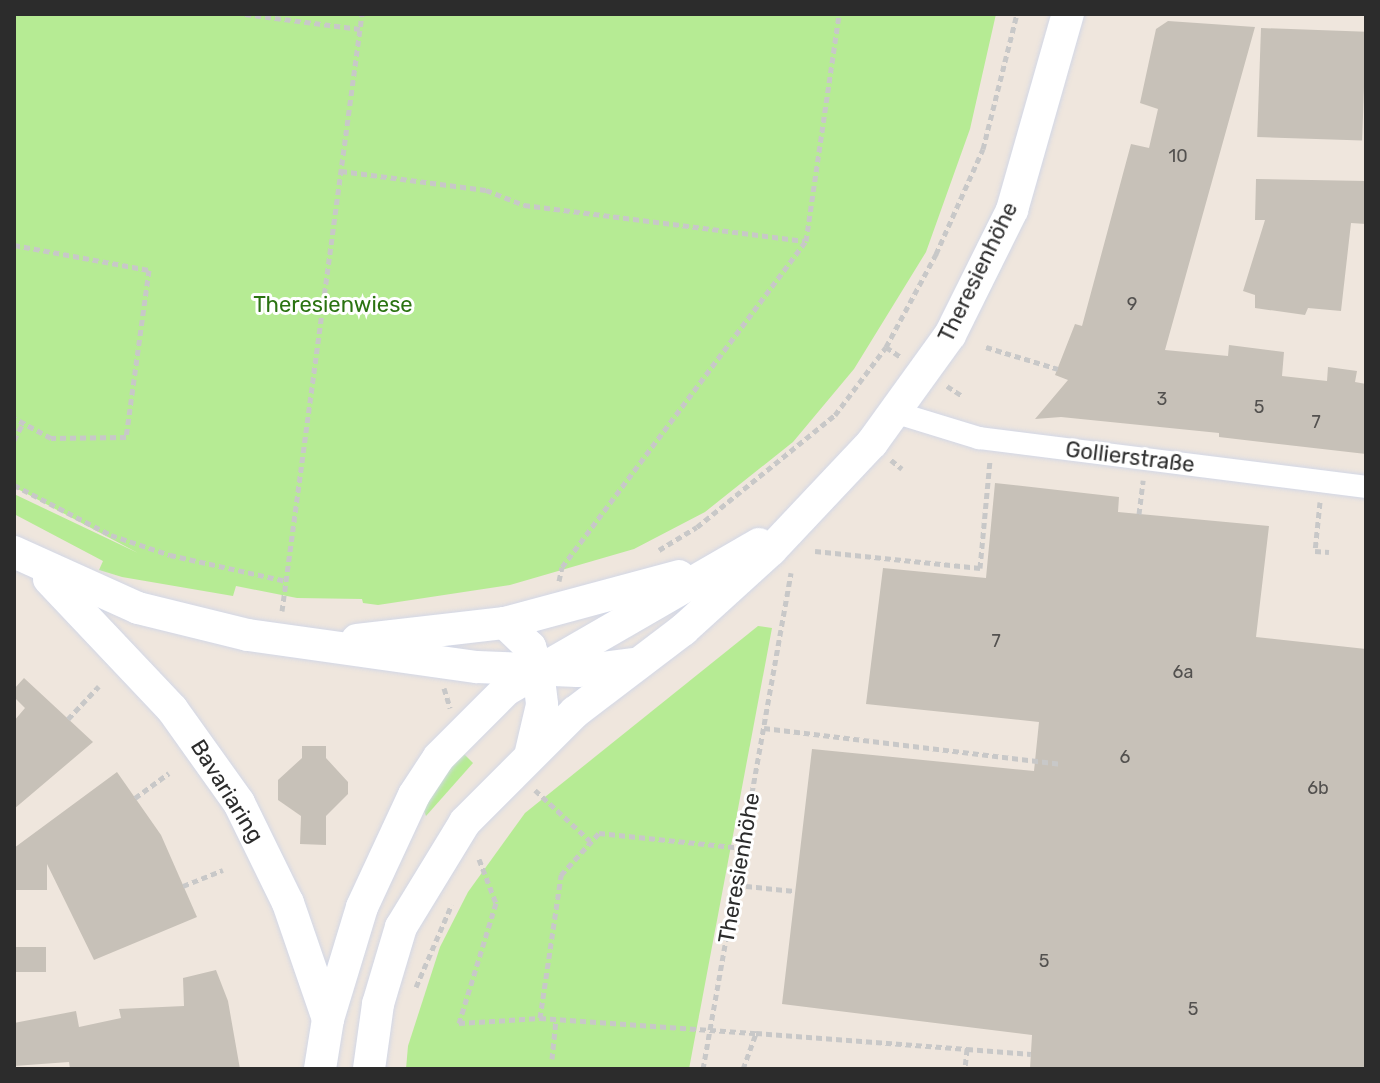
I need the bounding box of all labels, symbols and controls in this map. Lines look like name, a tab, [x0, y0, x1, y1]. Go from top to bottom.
house number: 10	[1168, 145, 1188, 167]
street label: Theresienhöhe	[933, 198, 1023, 346]
park label: Theresienwiese	[253, 292, 413, 318]
house number: 9	[1127, 293, 1137, 315]
house number: 3	[1157, 388, 1167, 410]
house number: 5	[1254, 396, 1264, 418]
house number: 7	[1311, 411, 1321, 433]
street label: Gollierstraße	[1064, 436, 1196, 478]
house number: 7	[991, 630, 1001, 652]
house number: 6a	[1173, 661, 1193, 683]
street label: Bavariaring	[185, 735, 269, 847]
house number: 6	[1120, 746, 1130, 768]
house number: 6b	[1307, 777, 1329, 799]
street label: Theresienhöhe	[713, 791, 765, 945]
house number: 5	[1039, 950, 1049, 972]
house number: 5	[1188, 998, 1198, 1020]

